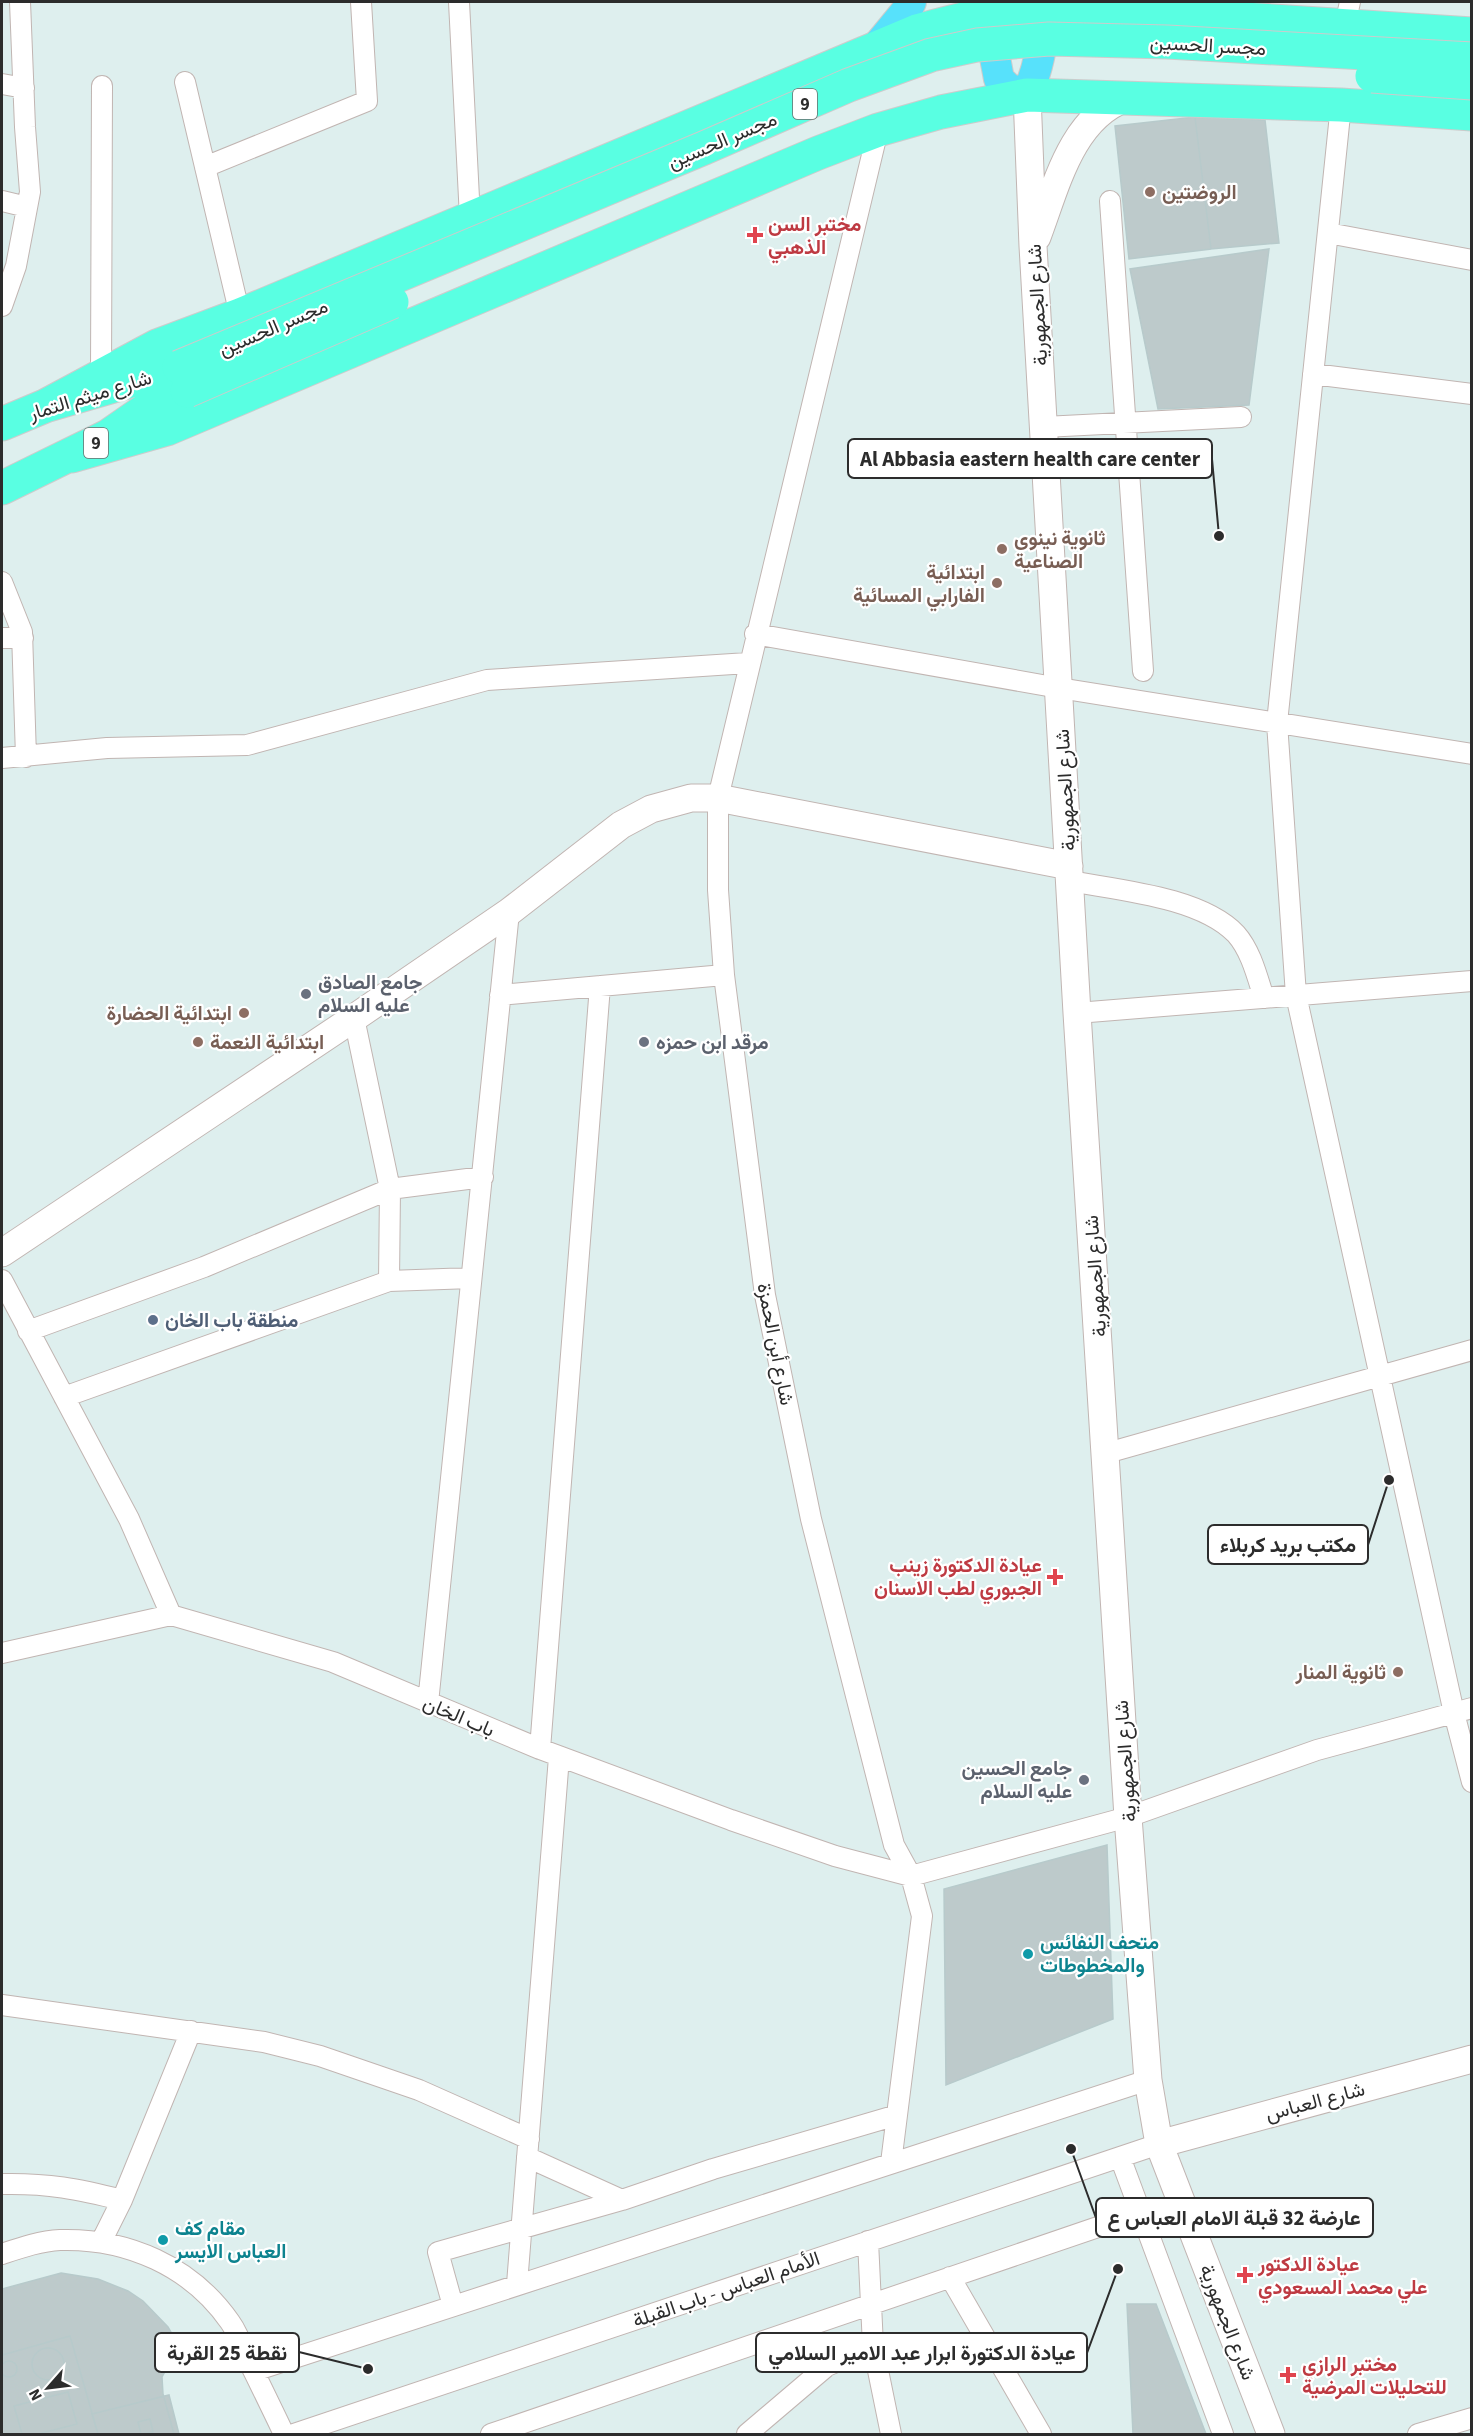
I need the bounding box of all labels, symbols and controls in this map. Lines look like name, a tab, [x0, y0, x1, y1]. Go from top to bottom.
street label: مجسر الحسين	[1149, 29, 1267, 63]
road number: 9	[793, 89, 817, 119]
street label: مجسر الحسين	[663, 105, 781, 177]
place label: الروضتين	[1162, 179, 1237, 207]
marker: الروضتين	[1143, 185, 1157, 199]
place label: مختبر السن الذهبي	[768, 211, 861, 264]
marker: مختبر السن الذهبي	[746, 226, 764, 244]
street label: شارع الجمهورية	[1021, 243, 1055, 367]
street label: مجسر الحسين	[214, 292, 332, 364]
street label: شارع ميثم التمار	[24, 364, 155, 428]
road number: 9	[84, 428, 108, 458]
callout: Al Abbasia eastern health care center	[848, 439, 1212, 478]
text: Al Abbasia eastern health care center	[859, 444, 1201, 474]
place label: ثانوية نينوى الصناعية	[1014, 525, 1106, 576]
marker: ثانوية نينوى الصناعية	[995, 542, 1009, 556]
place label: ابتدائية الفارابي المسائية	[853, 559, 985, 612]
marker: ابتدائية الفارابي المسائية	[990, 576, 1004, 590]
street label: شارع الجمهورية	[1049, 728, 1083, 852]
place label: جامع الصادق عليه السلام	[318, 969, 422, 1020]
marker: جامع الصادق عليه السلام	[299, 987, 313, 1001]
place label: ابتدائية الحضارة	[106, 1000, 232, 1028]
marker: ابتدائية الحضارة	[237, 1006, 251, 1020]
place label: ابتدائية النعمة	[210, 1029, 324, 1057]
place label: مرقد ابن حمزه	[656, 1029, 769, 1057]
marker: ابتدائية النعمة	[191, 1035, 205, 1049]
marker: مرقد ابن حمزه	[637, 1035, 651, 1049]
street label: شارع الجمهورية	[1078, 1214, 1114, 1338]
street label: شارع أبن الحمزة	[749, 1281, 801, 1408]
place label: منطقة باب الخان	[165, 1307, 299, 1335]
marker: منطقة باب الخان	[146, 1313, 160, 1327]
callout: مكتب بريد كربلاء	[1208, 1525, 1368, 1564]
text: مكتب بريد كربلاء	[1220, 1530, 1356, 1560]
place label: عيادة الدكتورة زينب الجبوري لطب الاسنان	[874, 1552, 1042, 1605]
marker: عيادة الدكتورة زينب الجبوري لطب الاسنان	[1046, 1568, 1064, 1586]
place label: ثانوية المنار	[1295, 1659, 1386, 1687]
marker: ثانوية المنار	[1391, 1665, 1405, 1679]
street label: باب الخان	[418, 1689, 499, 1745]
street label: شارع الجمهورية	[1108, 1699, 1144, 1823]
place label: جامع الحسين عليه السلام	[962, 1755, 1072, 1806]
marker: جامع الحسين عليه السلام	[1077, 1773, 1091, 1787]
place label: متحف النفائس والمخطوطات	[1040, 1929, 1159, 1980]
marker: متحف النفائس والمخطوطات	[1021, 1947, 1035, 1961]
street label: شارع العباس	[1262, 2075, 1368, 2129]
callout: عارضة 32 قبلة الامام العباس ع	[1096, 2198, 1373, 2237]
text: عارضة 32 قبلة الامام العباس ع	[1107, 2203, 1361, 2233]
place label: مقام كف العباس الايسر	[174, 2215, 286, 2266]
marker: مقام كف العباس الايسر	[156, 2233, 170, 2247]
street label: الأمام العباس - باب القبلة	[629, 2245, 824, 2335]
place label: عيادة الدكتور علي محمد المسعودي	[1257, 2251, 1427, 2304]
street label: شارع الجمهورية	[1192, 2260, 1262, 2384]
marker: عيادة الدكتور علي محمد المسعودي	[1236, 2266, 1254, 2284]
callout: نقطة 25 القربة	[155, 2333, 299, 2372]
callout: عيادة الدكتورة ابرار عبد الامير السلامي	[756, 2333, 1087, 2372]
text: نقطة 25 القربة	[167, 2338, 287, 2368]
text: عيادة الدكتورة ابرار عبد الامير السلامي	[768, 2338, 1076, 2370]
place label: مختبر الرازي للتحليلات المرضية	[1302, 2351, 1447, 2402]
north arrow	[18, 2358, 78, 2418]
marker: مختبر الرازي للتحليلات المرضية	[1279, 2366, 1297, 2384]
text: N	[23, 2385, 48, 2404]

